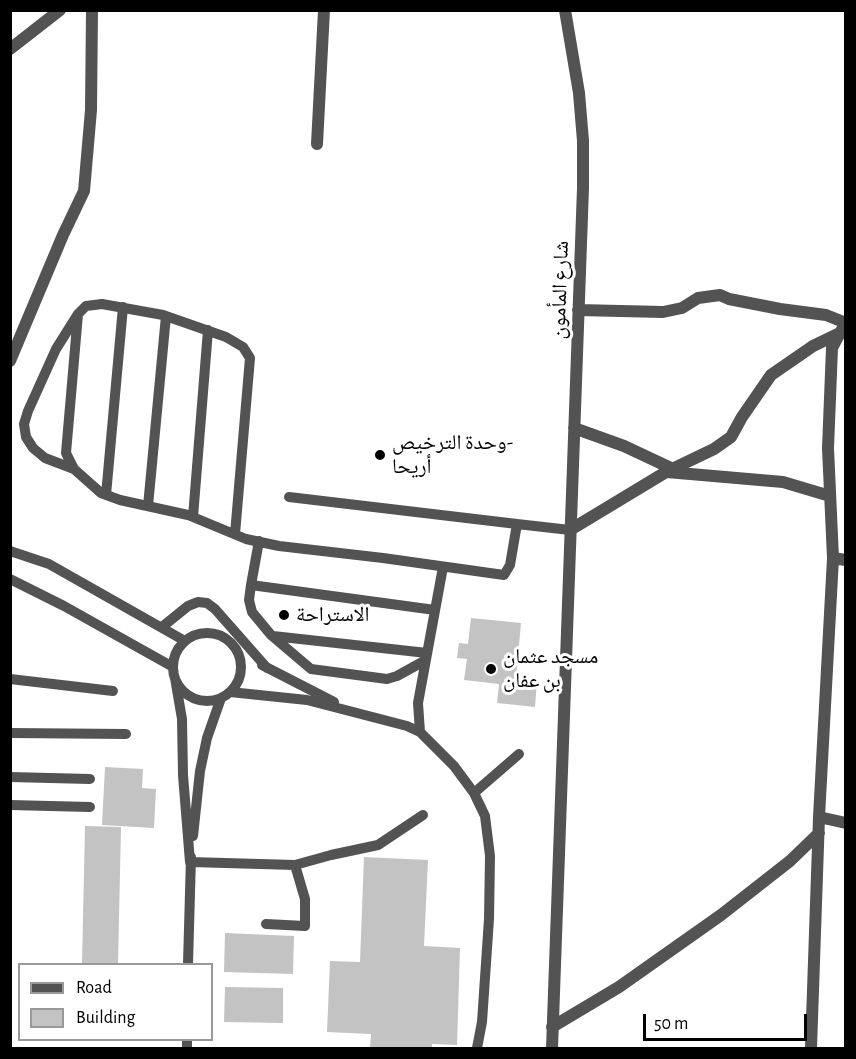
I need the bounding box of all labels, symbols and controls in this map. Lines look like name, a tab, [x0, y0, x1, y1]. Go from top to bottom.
street label: شارع المأمون	[546, 240, 574, 340]
place label: وحدة الترخيص- أريحا	[392, 430, 513, 480]
marker: وحدة الترخيص- أريحا	[373, 448, 387, 462]
place label: الاستراحة	[296, 602, 370, 628]
marker: الاستراحة	[277, 608, 291, 622]
place label: مسجد عثمان بن عفان	[503, 644, 598, 694]
marker: مسجد عثمان بن عفان	[484, 662, 498, 676]
legend	[18, 963, 213, 1041]
text: Road	[76, 979, 112, 997]
scale bar	[646, 1002, 810, 1040]
text: Building	[76, 1009, 135, 1027]
text: 50 m	[654, 1015, 688, 1033]

